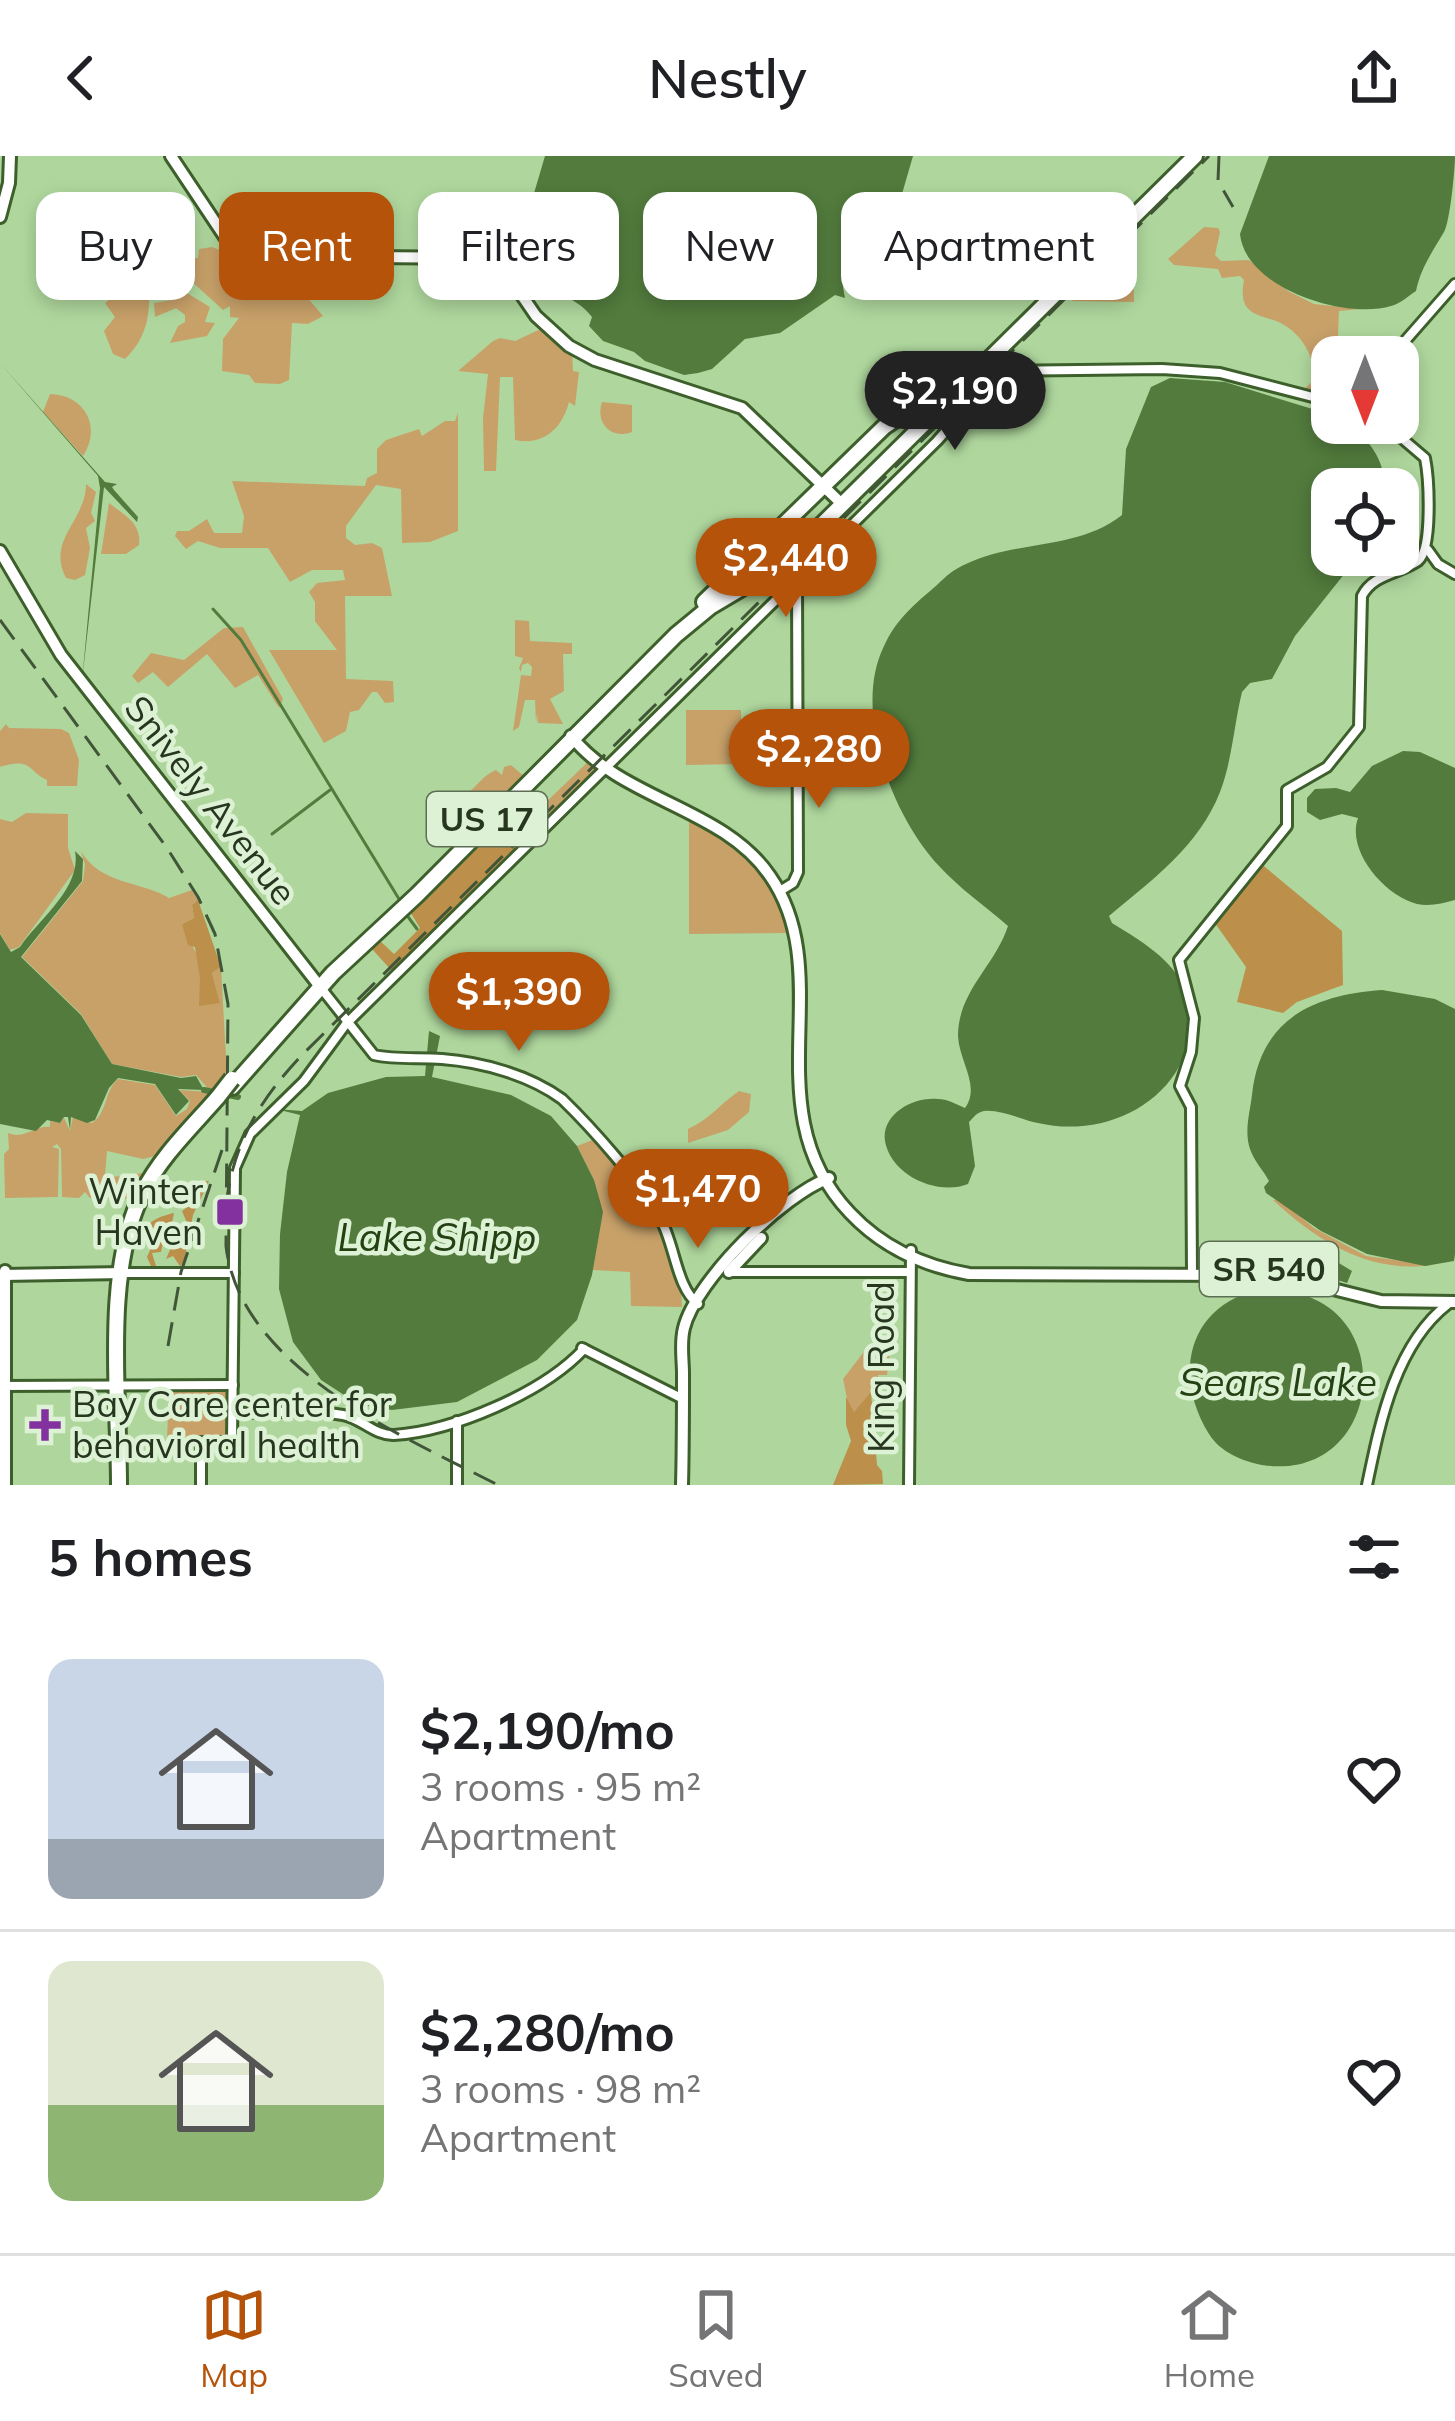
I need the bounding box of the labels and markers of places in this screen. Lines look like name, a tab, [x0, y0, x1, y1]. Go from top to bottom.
pin: $2,190	[857, 351, 1053, 453]
pin: $2,440	[688, 518, 884, 620]
pin: $2,280	[721, 709, 917, 811]
pin: $1,390	[421, 952, 617, 1054]
pin: $1,470	[600, 1149, 796, 1251]
place label: Winter Haven	[88, 1168, 203, 1254]
marker: Winter Haven	[214, 1196, 246, 1228]
place label: Bay Care center for behavioral health	[72, 1381, 392, 1467]
marker: Bay Care center for behavioral health	[29, 1409, 61, 1441]

